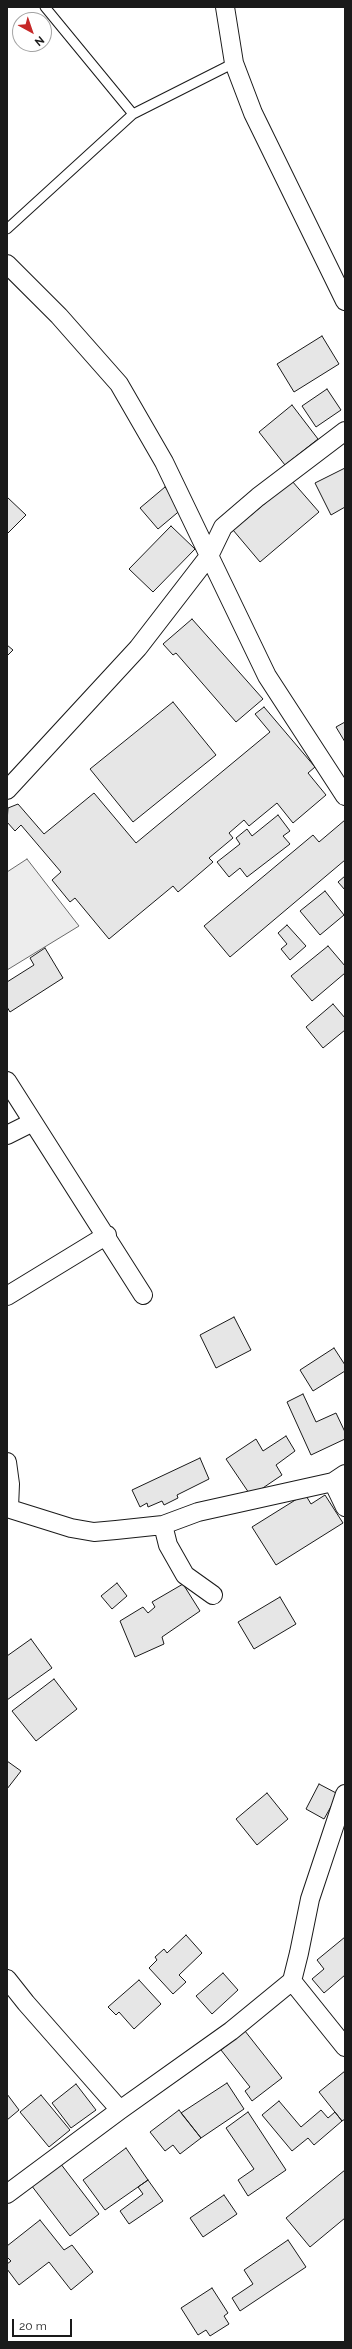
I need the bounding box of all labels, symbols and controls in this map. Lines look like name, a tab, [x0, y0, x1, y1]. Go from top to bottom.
north arrow	[12, 12, 52, 52]
text: N	[32, 33, 47, 48]
scale bar	[14, 2311, 74, 2337]
text: 20 m	[19, 2319, 47, 2333]

